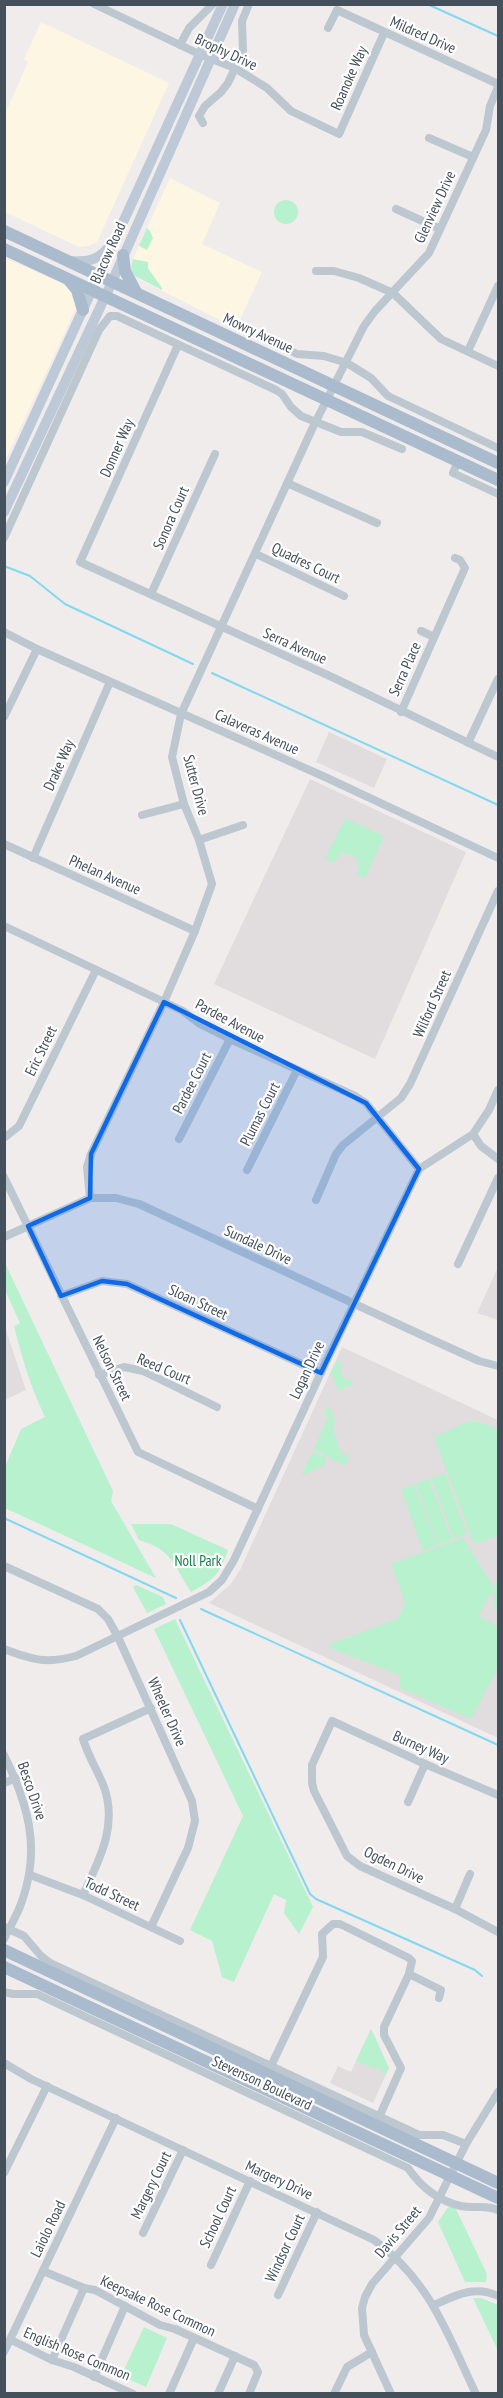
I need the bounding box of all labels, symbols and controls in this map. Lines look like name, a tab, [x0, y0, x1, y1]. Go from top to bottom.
street label: Mildred Drive	[387, 12, 459, 57]
street label: Brophy Drive	[192, 29, 260, 74]
street label: Roanoke Way	[326, 42, 371, 113]
street label: Glenview Drive	[409, 168, 460, 246]
street label: Blacow Road	[86, 219, 130, 287]
street label: Mowry Avenue	[220, 308, 296, 357]
street label: Donner Way	[95, 415, 138, 480]
street label: Sonora Court	[148, 483, 193, 552]
street label: Quadres Court	[269, 538, 344, 587]
street label: Serra Avenue	[260, 623, 330, 668]
street label: Serra Place	[384, 639, 425, 699]
street label: Calaveras Avenue	[212, 705, 302, 759]
street label: Drake Way	[39, 736, 78, 793]
street label: Sutter Drive	[179, 753, 214, 817]
street label: Phelan Avenue	[66, 850, 144, 899]
street label: Wilford Street	[408, 967, 455, 1040]
street label: Pardee Avenue	[192, 994, 268, 1047]
street label: Eric Street	[20, 1023, 61, 1079]
street label: Pardee Court	[168, 1049, 215, 1117]
street label: Plumas Court	[235, 1079, 284, 1149]
street label: Sundale Drive	[222, 1221, 295, 1268]
street label: Sloan Street	[166, 1280, 231, 1324]
street label: Nelson Street	[89, 1332, 136, 1403]
street label: Logan Drive	[285, 1338, 328, 1402]
street label: Reed Court	[134, 1349, 194, 1388]
park label: Noll Park	[174, 1551, 222, 1570]
street label: Wheeler Drive	[144, 1675, 191, 1749]
street label: Burney Way	[390, 1726, 453, 1767]
street label: Besco Drive	[14, 1759, 51, 1822]
street label: Ogden Drive	[361, 1842, 427, 1887]
street label: Todd Street	[82, 1872, 143, 1915]
street label: Stevenson Boulevard	[209, 2051, 315, 2114]
street label: Margery Court	[126, 2148, 175, 2222]
street label: Margery Drive	[243, 2156, 316, 2203]
street label: School Court	[195, 2183, 240, 2251]
street label: Laiolo Road	[26, 2197, 69, 2260]
street label: Davis Street	[370, 2202, 425, 2262]
street label: Windsor Court	[260, 2211, 309, 2285]
street label: Keepsake Rose Common	[98, 2271, 219, 2341]
street label: English Rose Common	[21, 2322, 133, 2385]

